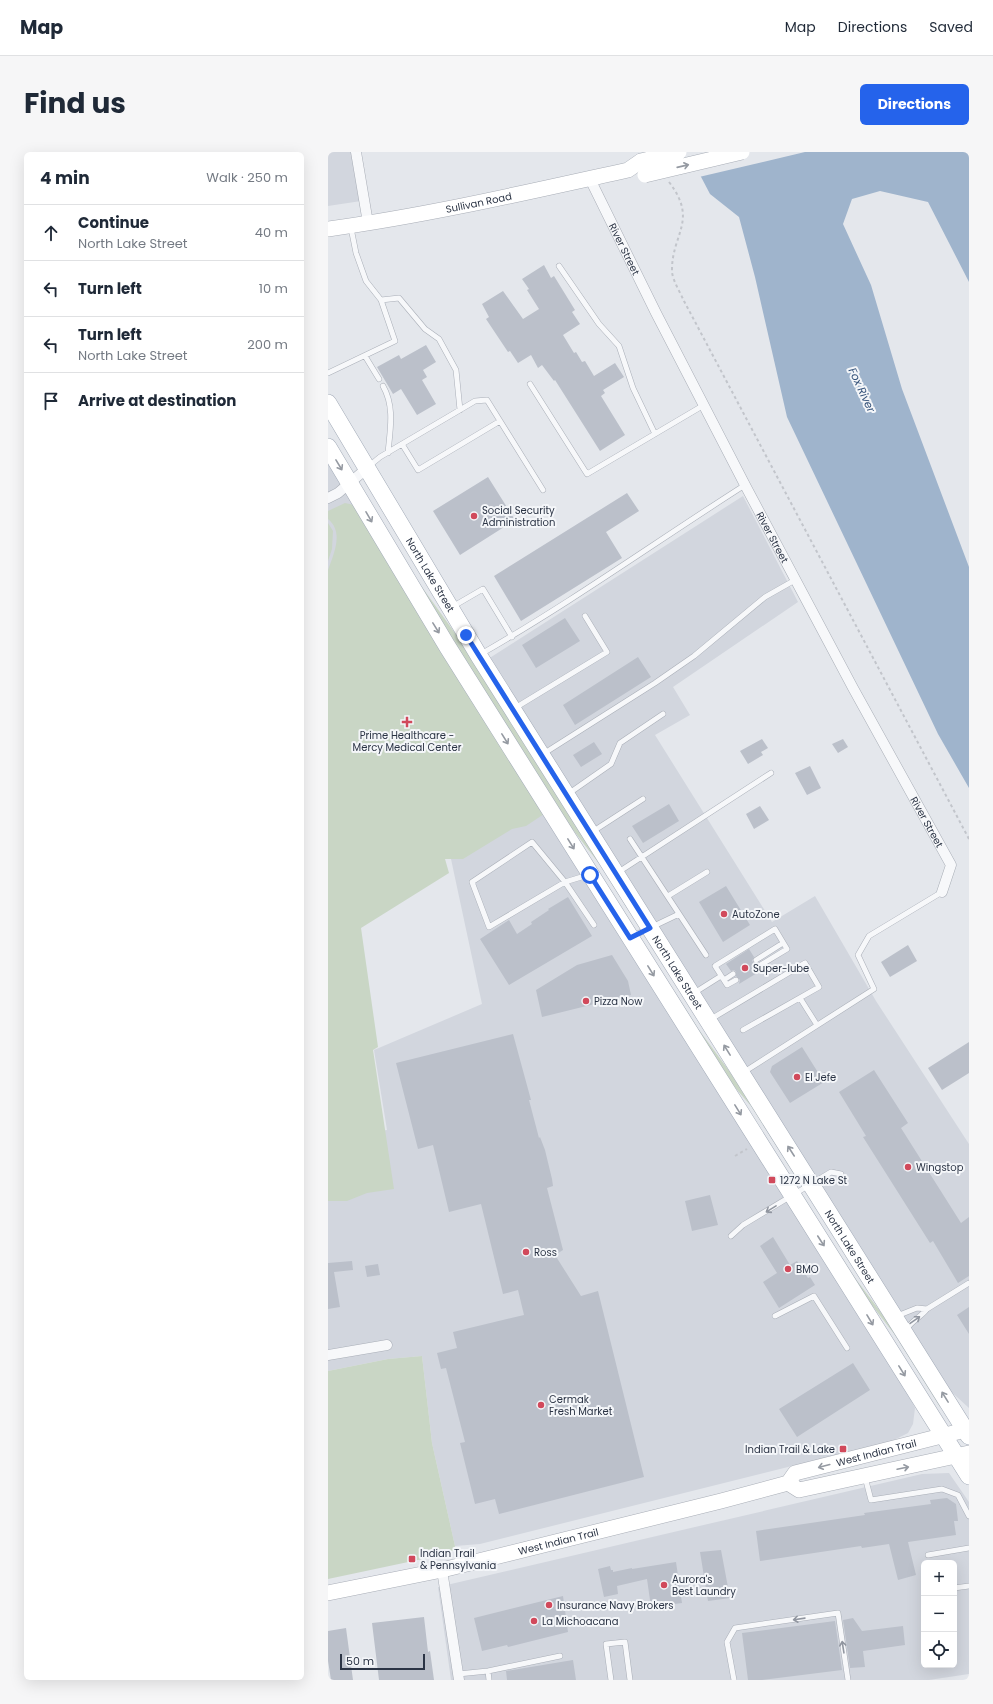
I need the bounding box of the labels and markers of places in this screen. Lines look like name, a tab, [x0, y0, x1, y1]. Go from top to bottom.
place label: Social Security Administration	[482, 503, 555, 530]
marker: Social Security Administration	[469, 511, 479, 521]
marker: Prime Healthcare - Mercy Medical Center	[401, 716, 413, 728]
place label: Prime Healthcare - Mercy Medical Center	[353, 728, 462, 755]
place label: AutoZone	[732, 907, 780, 922]
marker: AutoZone	[719, 909, 729, 919]
place label: Super-lube	[753, 961, 809, 976]
marker: Super-lube	[740, 963, 750, 973]
place label: Pizza Now	[594, 994, 643, 1009]
marker: Pizza Now	[581, 996, 591, 1006]
place label: El Jefe	[805, 1070, 836, 1085]
marker: El Jefe	[792, 1072, 802, 1082]
place label: Wingstop	[916, 1160, 964, 1175]
marker: Wingstop	[903, 1162, 913, 1172]
place label: 1272 N Lake St	[780, 1173, 847, 1188]
marker: 1272 N Lake St	[767, 1175, 777, 1185]
place label: Ross	[534, 1245, 557, 1260]
marker: Ross	[521, 1247, 531, 1257]
place label: BMO	[796, 1262, 819, 1277]
marker: BMO	[783, 1264, 793, 1274]
place label: Cermak Fresh Market	[549, 1392, 613, 1419]
marker: Cermak Fresh Market	[536, 1400, 546, 1410]
place label: Indian Trail & Lake	[745, 1442, 835, 1457]
marker: Indian Trail & Lake	[838, 1444, 848, 1454]
place label: Indian Trail & Pennsylvania	[420, 1546, 496, 1573]
marker: Indian Trail & Pennsylvania	[407, 1554, 417, 1564]
place label: Aurora's Best Laundry	[672, 1572, 736, 1599]
marker: Aurora's Best Laundry	[659, 1580, 669, 1590]
place label: Insurance Navy Brokers	[557, 1598, 674, 1613]
marker: Insurance Navy Brokers	[544, 1600, 554, 1610]
place label: La Michoacana	[542, 1614, 618, 1629]
marker: La Michoacana	[529, 1616, 539, 1626]

